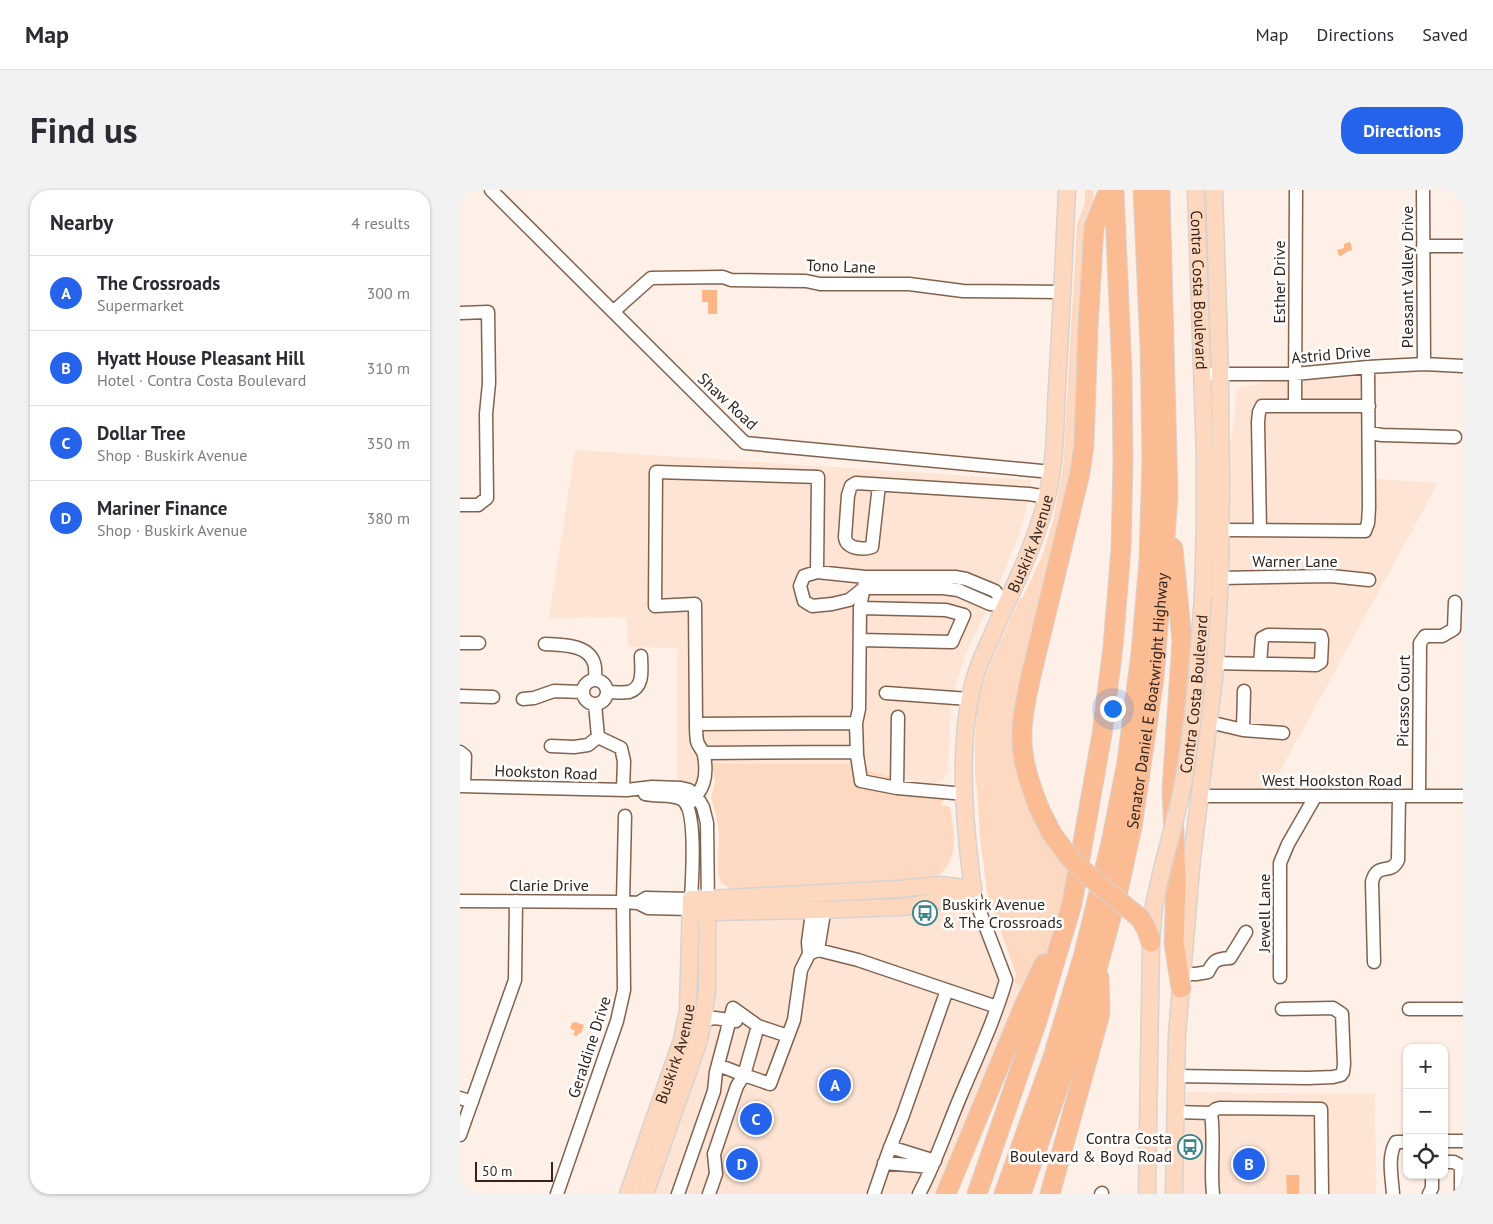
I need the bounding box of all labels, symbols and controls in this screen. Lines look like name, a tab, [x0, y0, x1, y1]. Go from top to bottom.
text: Map	[25, 19, 69, 50]
text: Map	[1256, 23, 1288, 46]
text: Directions	[1316, 23, 1394, 46]
text: Saved	[1422, 23, 1468, 46]
text: Find us	[30, 107, 138, 153]
button: Directions	[1341, 107, 1463, 154]
street label: Pleasant Valley Drive	[1397, 206, 1417, 348]
text: Nearby	[50, 209, 113, 236]
street label: Contra Costa Boulevard	[1187, 210, 1212, 370]
text: 4 results	[351, 213, 410, 233]
street label: Esther Drive	[1269, 240, 1289, 324]
street label: Tono Lane	[806, 255, 876, 277]
text: The Crossroads	[97, 271, 220, 295]
text: A	[61, 283, 71, 303]
text: 300 m	[367, 283, 410, 303]
text: Supermarket	[97, 295, 184, 315]
street label: Astrid Drive	[1290, 341, 1372, 367]
text: Hyatt House Pleasant Hill	[97, 346, 305, 370]
text: B	[61, 358, 71, 378]
text: 310 m	[367, 358, 410, 378]
street label: Shaw Road	[694, 368, 762, 434]
text: Hotel · Contra Costa Boulevard	[97, 370, 306, 390]
text: Dollar Tree	[97, 421, 186, 445]
text: C	[62, 433, 70, 453]
text: 350 m	[367, 433, 410, 453]
text: Shop · Buskirk Avenue	[97, 445, 247, 465]
street label: Buskirk Avenue	[1003, 493, 1057, 596]
text: Mariner Finance	[97, 496, 227, 520]
text: D	[61, 508, 71, 528]
text: 380 m	[367, 508, 410, 528]
text: Shop · Buskirk Avenue	[97, 520, 247, 540]
street label: Warner Lane	[1252, 551, 1338, 571]
street label: Senator Daniel E Boatwright Highway	[1122, 572, 1172, 830]
street label: Contra Costa Boulevard	[1175, 614, 1212, 775]
street label: Picasso Court	[1392, 654, 1414, 747]
your location	[1100, 696, 1126, 722]
street label: Hookston Road	[494, 760, 598, 784]
street label: West Hookston Road	[1262, 770, 1402, 790]
street label: Jewell Lane	[1254, 874, 1274, 953]
street label: Clarie Drive	[509, 875, 589, 895]
place label: Buskirk Avenue & The Crossroads	[942, 894, 1063, 932]
bus stop icon: Buskirk Avenue & The Crossroads	[912, 900, 938, 926]
street label: Geraldine Drive	[563, 994, 615, 1100]
street label: Buskirk Avenue	[650, 1004, 698, 1106]
map controls	[1403, 1044, 1448, 1179]
button: +	[1403, 1044, 1448, 1089]
pin: A	[819, 1066, 851, 1104]
button: −	[1403, 1089, 1448, 1134]
pin: C	[740, 1100, 772, 1138]
place label: Contra Costa Boulevard & Boyd Road	[1010, 1128, 1172, 1166]
bus stop icon: Contra Costa Boulevard & Boyd Road	[1177, 1134, 1203, 1160]
button: locate	[1403, 1134, 1448, 1179]
pin: D	[726, 1145, 758, 1183]
pin: B	[1233, 1145, 1265, 1183]
scale bar	[475, 1159, 552, 1182]
text: 50 m	[482, 1162, 512, 1180]

